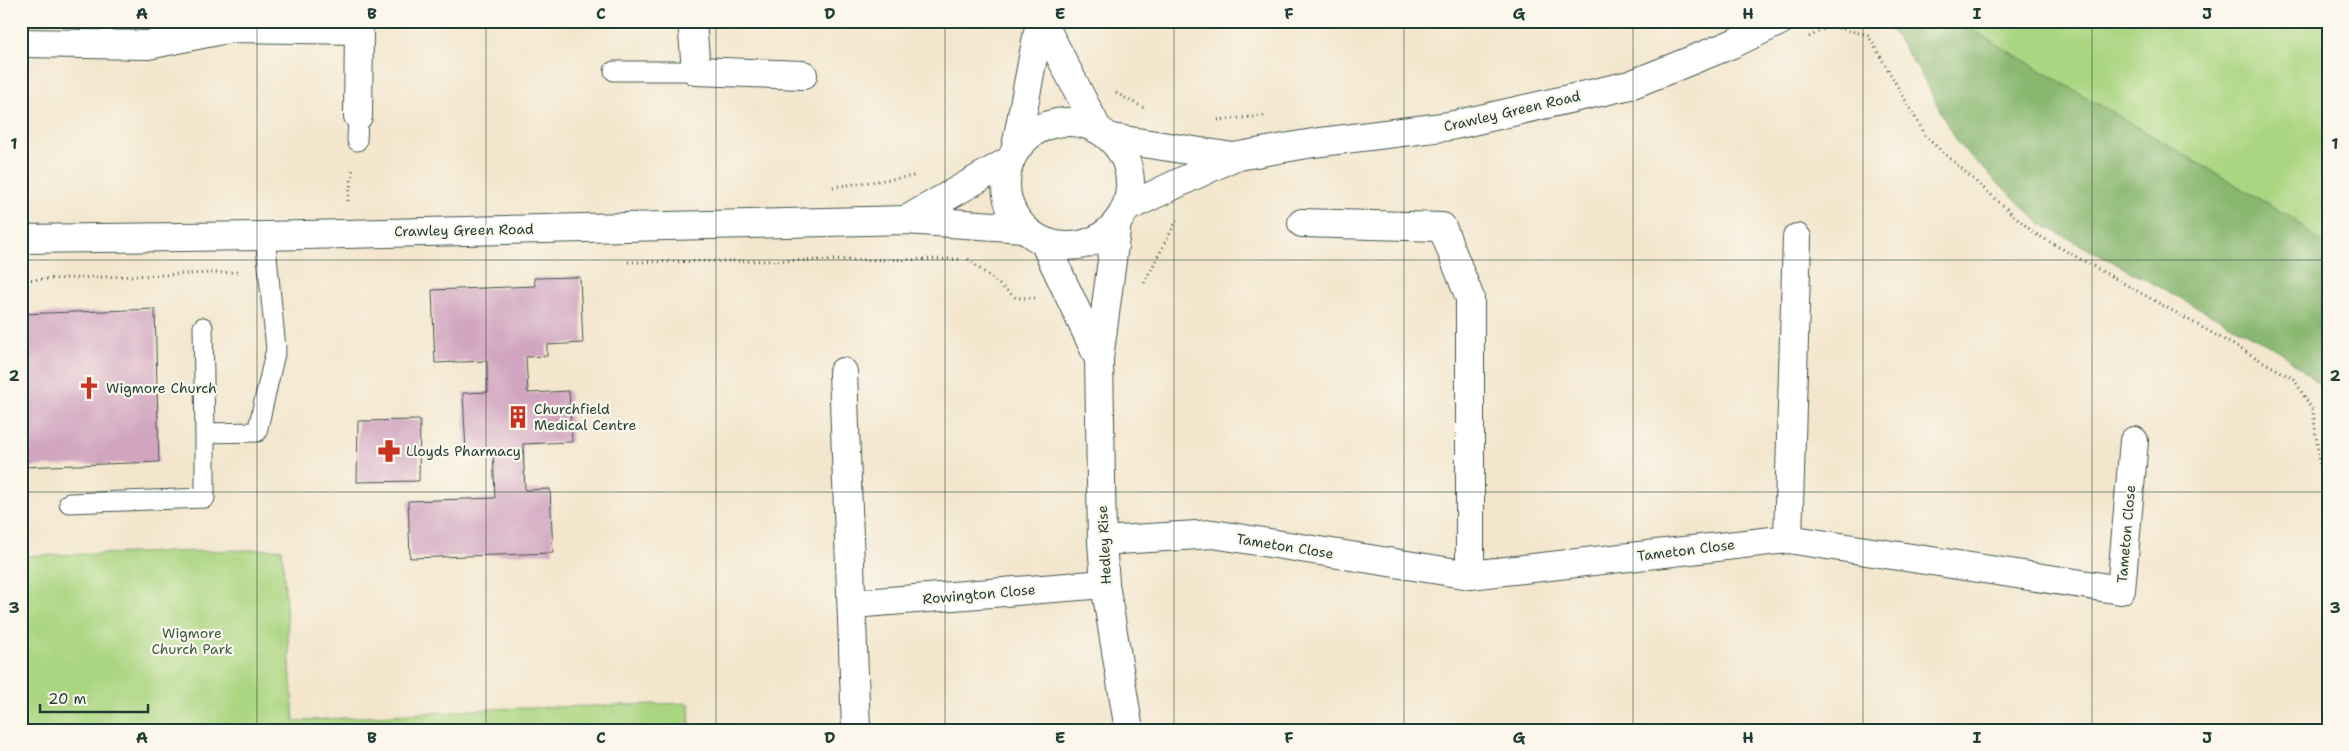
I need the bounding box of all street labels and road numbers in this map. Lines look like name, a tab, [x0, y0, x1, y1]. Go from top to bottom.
street label: Crawley Green Road	[1442, 86, 1582, 135]
street label: Crawley Green Road	[394, 220, 534, 240]
street label: Tameton Close	[2113, 484, 2139, 584]
street label: Hedley Rise	[1093, 505, 1115, 585]
street label: Tameton Close	[1235, 529, 1335, 563]
street label: Tameton Close	[1636, 535, 1736, 565]
street label: Rowington Close	[922, 580, 1036, 608]

